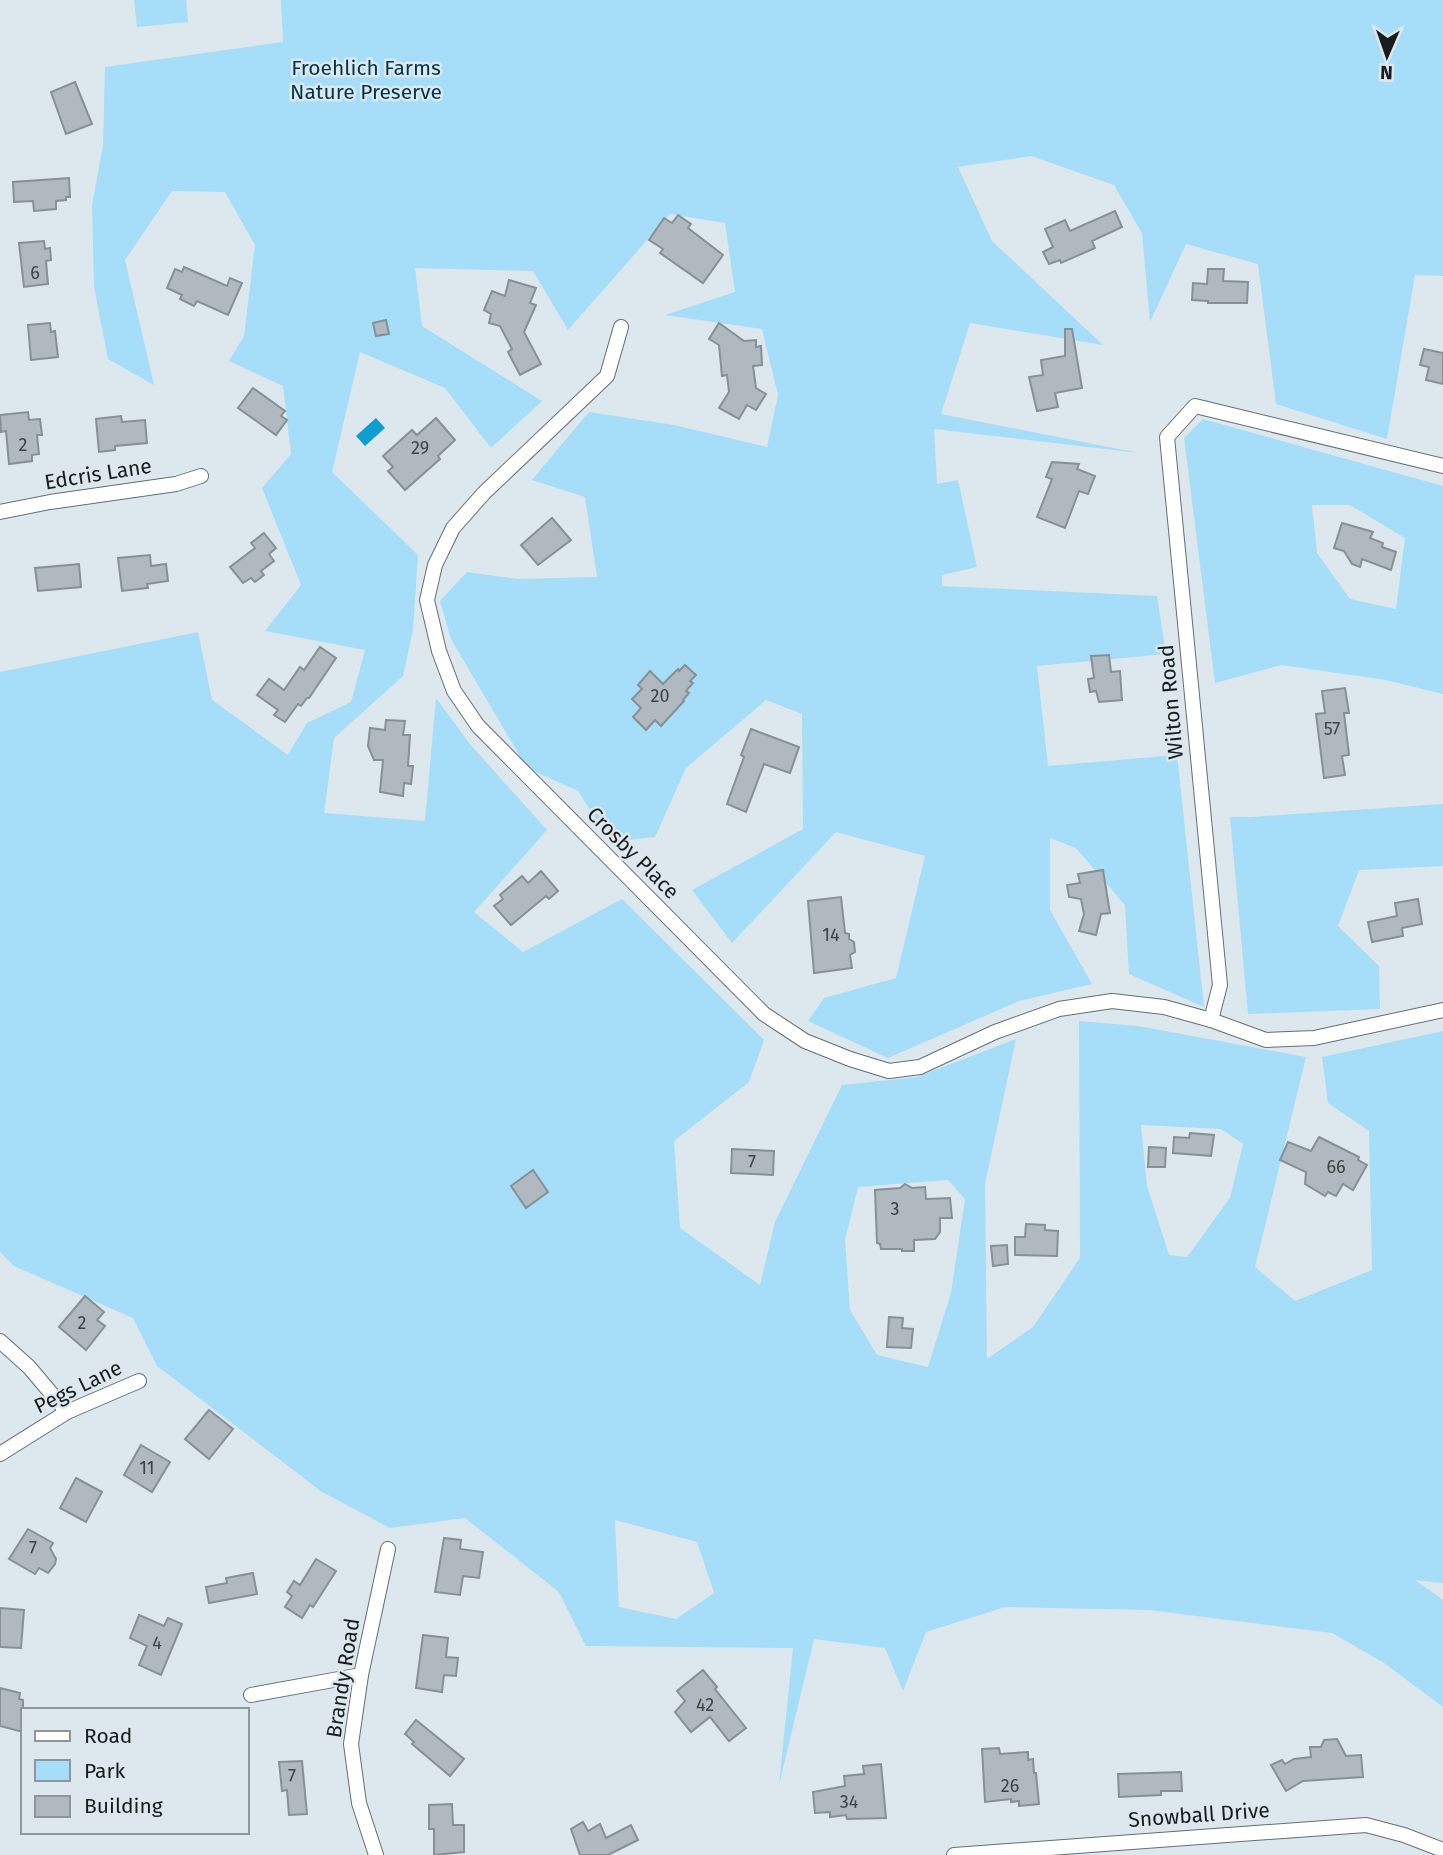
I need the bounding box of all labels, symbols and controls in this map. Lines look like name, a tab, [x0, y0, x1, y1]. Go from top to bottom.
north arrow	[1352, 21, 1422, 91]
park label: Froehlich Farms Nature Preserve	[290, 55, 442, 105]
text: N	[1380, 61, 1393, 84]
house number: 6	[30, 262, 40, 284]
house number: 2	[19, 434, 28, 456]
house number: 29	[411, 437, 429, 459]
street label: Edcris Lane	[43, 453, 153, 495]
street label: Wilton Road	[1153, 643, 1189, 761]
house number: 20	[651, 685, 669, 707]
house number: 57	[1324, 718, 1340, 740]
street label: Crosby Place	[581, 801, 685, 905]
house number: 14	[822, 924, 840, 946]
house number: 7	[748, 1151, 756, 1173]
house number: 66	[1326, 1156, 1346, 1178]
house number: 3	[891, 1198, 899, 1220]
house number: 2	[78, 1312, 87, 1334]
street label: Pegs Lane	[30, 1355, 126, 1419]
house number: 11	[139, 1457, 155, 1479]
house number: 7	[29, 1537, 37, 1559]
street label: Brandy Road	[321, 1616, 365, 1740]
house number: 4	[152, 1632, 162, 1654]
house number: 42	[696, 1694, 714, 1716]
legend	[21, 1708, 248, 1834]
text: Road	[84, 1723, 132, 1749]
text: Park	[84, 1758, 126, 1784]
house number: 7	[288, 1765, 296, 1787]
house number: 26	[1001, 1775, 1019, 1797]
house number: 34	[840, 1791, 859, 1813]
text: Building	[84, 1793, 163, 1819]
street label: Snowball Drive	[1127, 1797, 1271, 1833]

